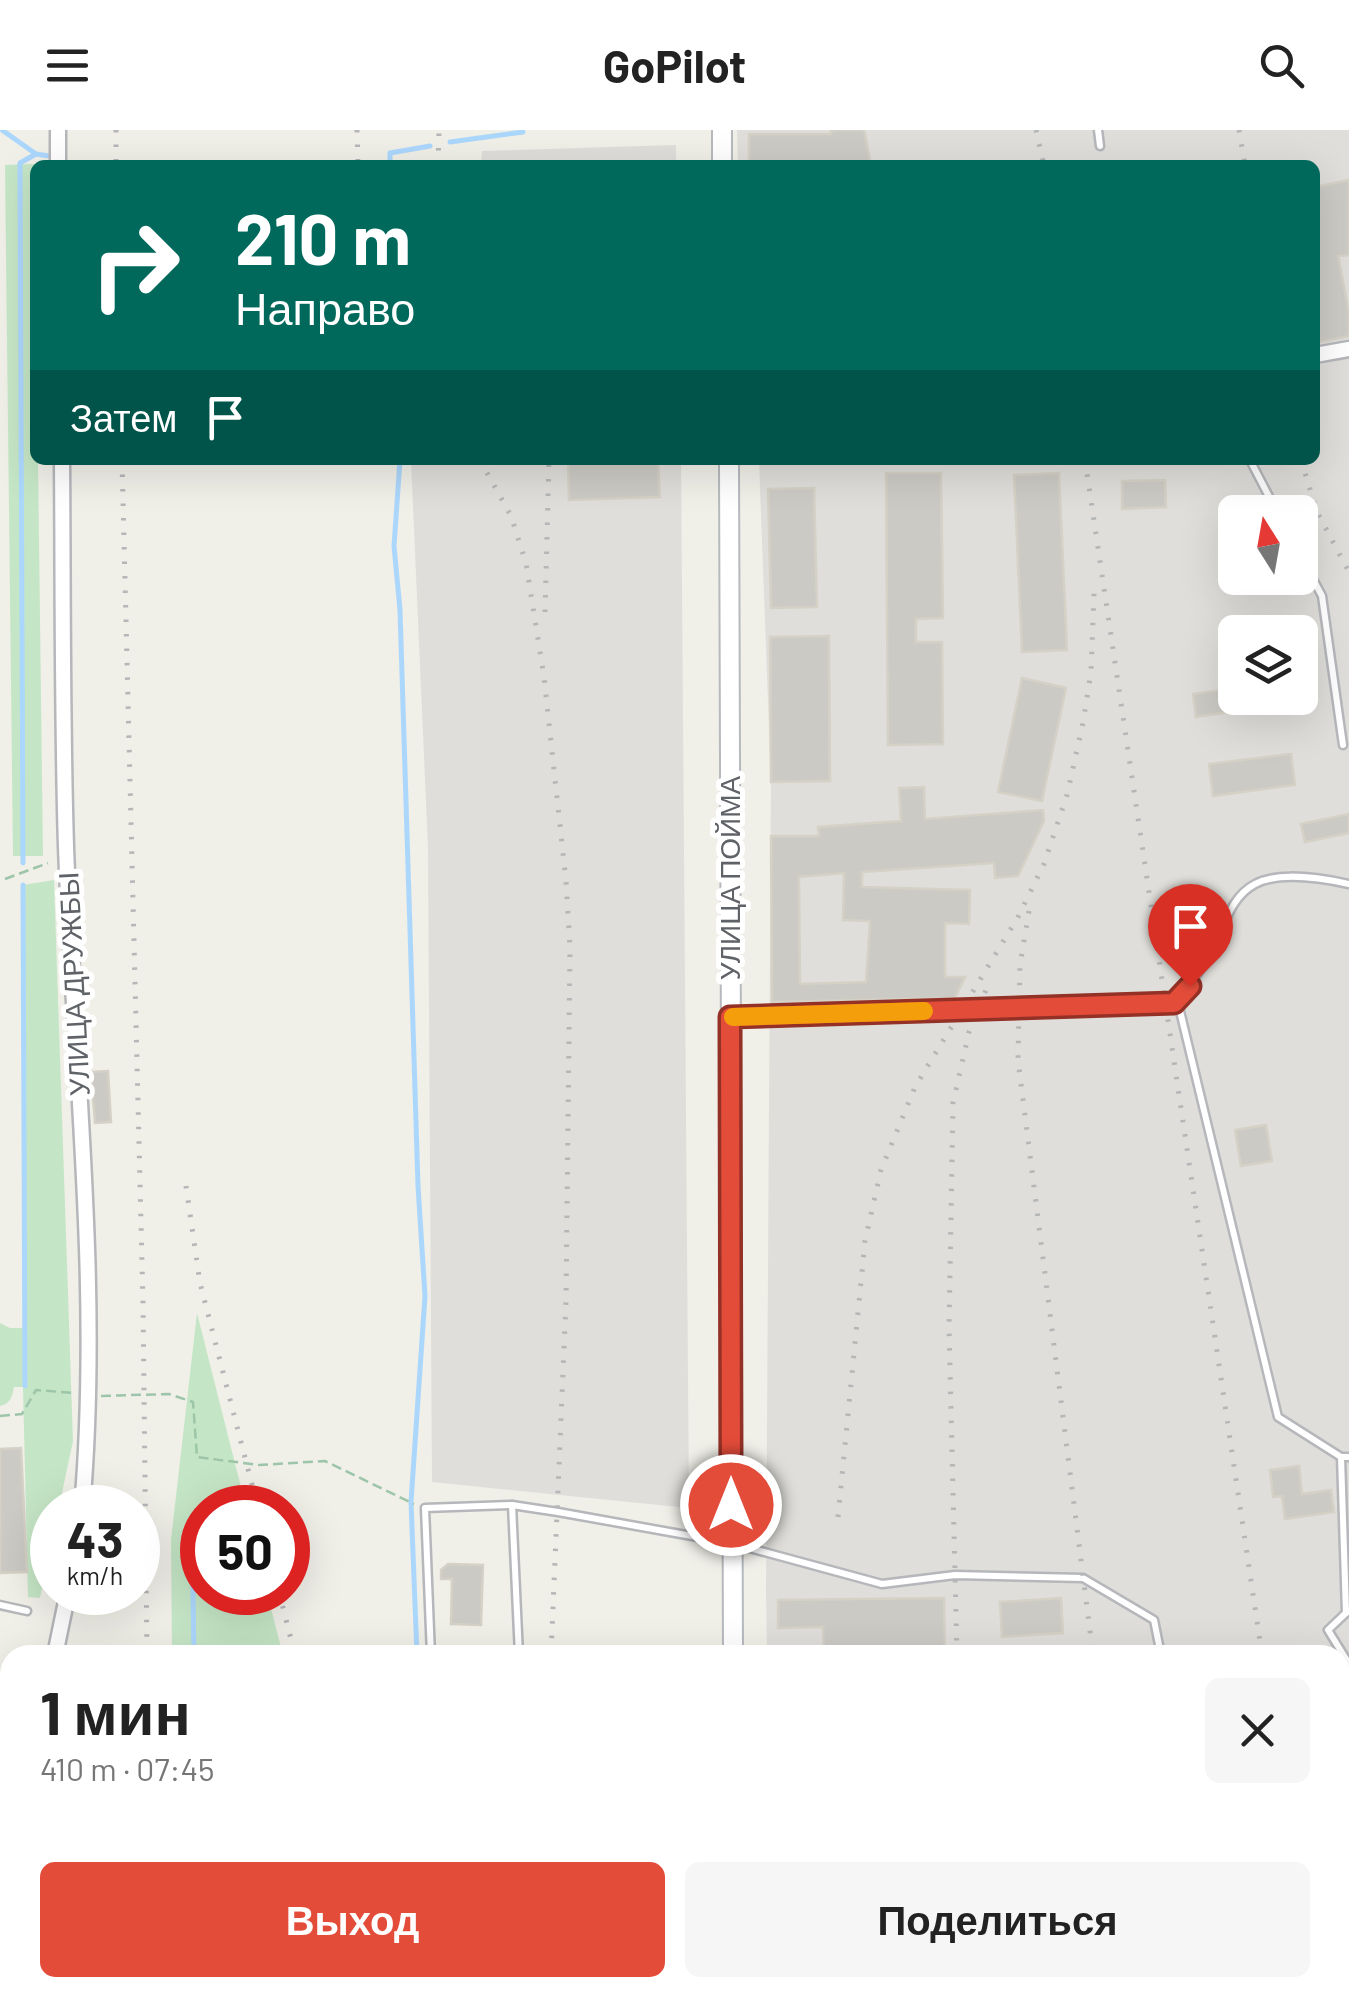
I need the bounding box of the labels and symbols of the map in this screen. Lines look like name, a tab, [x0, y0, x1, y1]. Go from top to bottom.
north arrow	[1218, 495, 1318, 595]
street label: УЛИЦА ПОЙМА	[712, 775, 746, 980]
street label: УЛИЦА ДРУЖБЫ	[50, 871, 96, 1097]
pin	[1148, 884, 1233, 987]
position arrow	[679, 1453, 783, 1557]
speed limit sign: 50	[180, 1485, 310, 1615]

